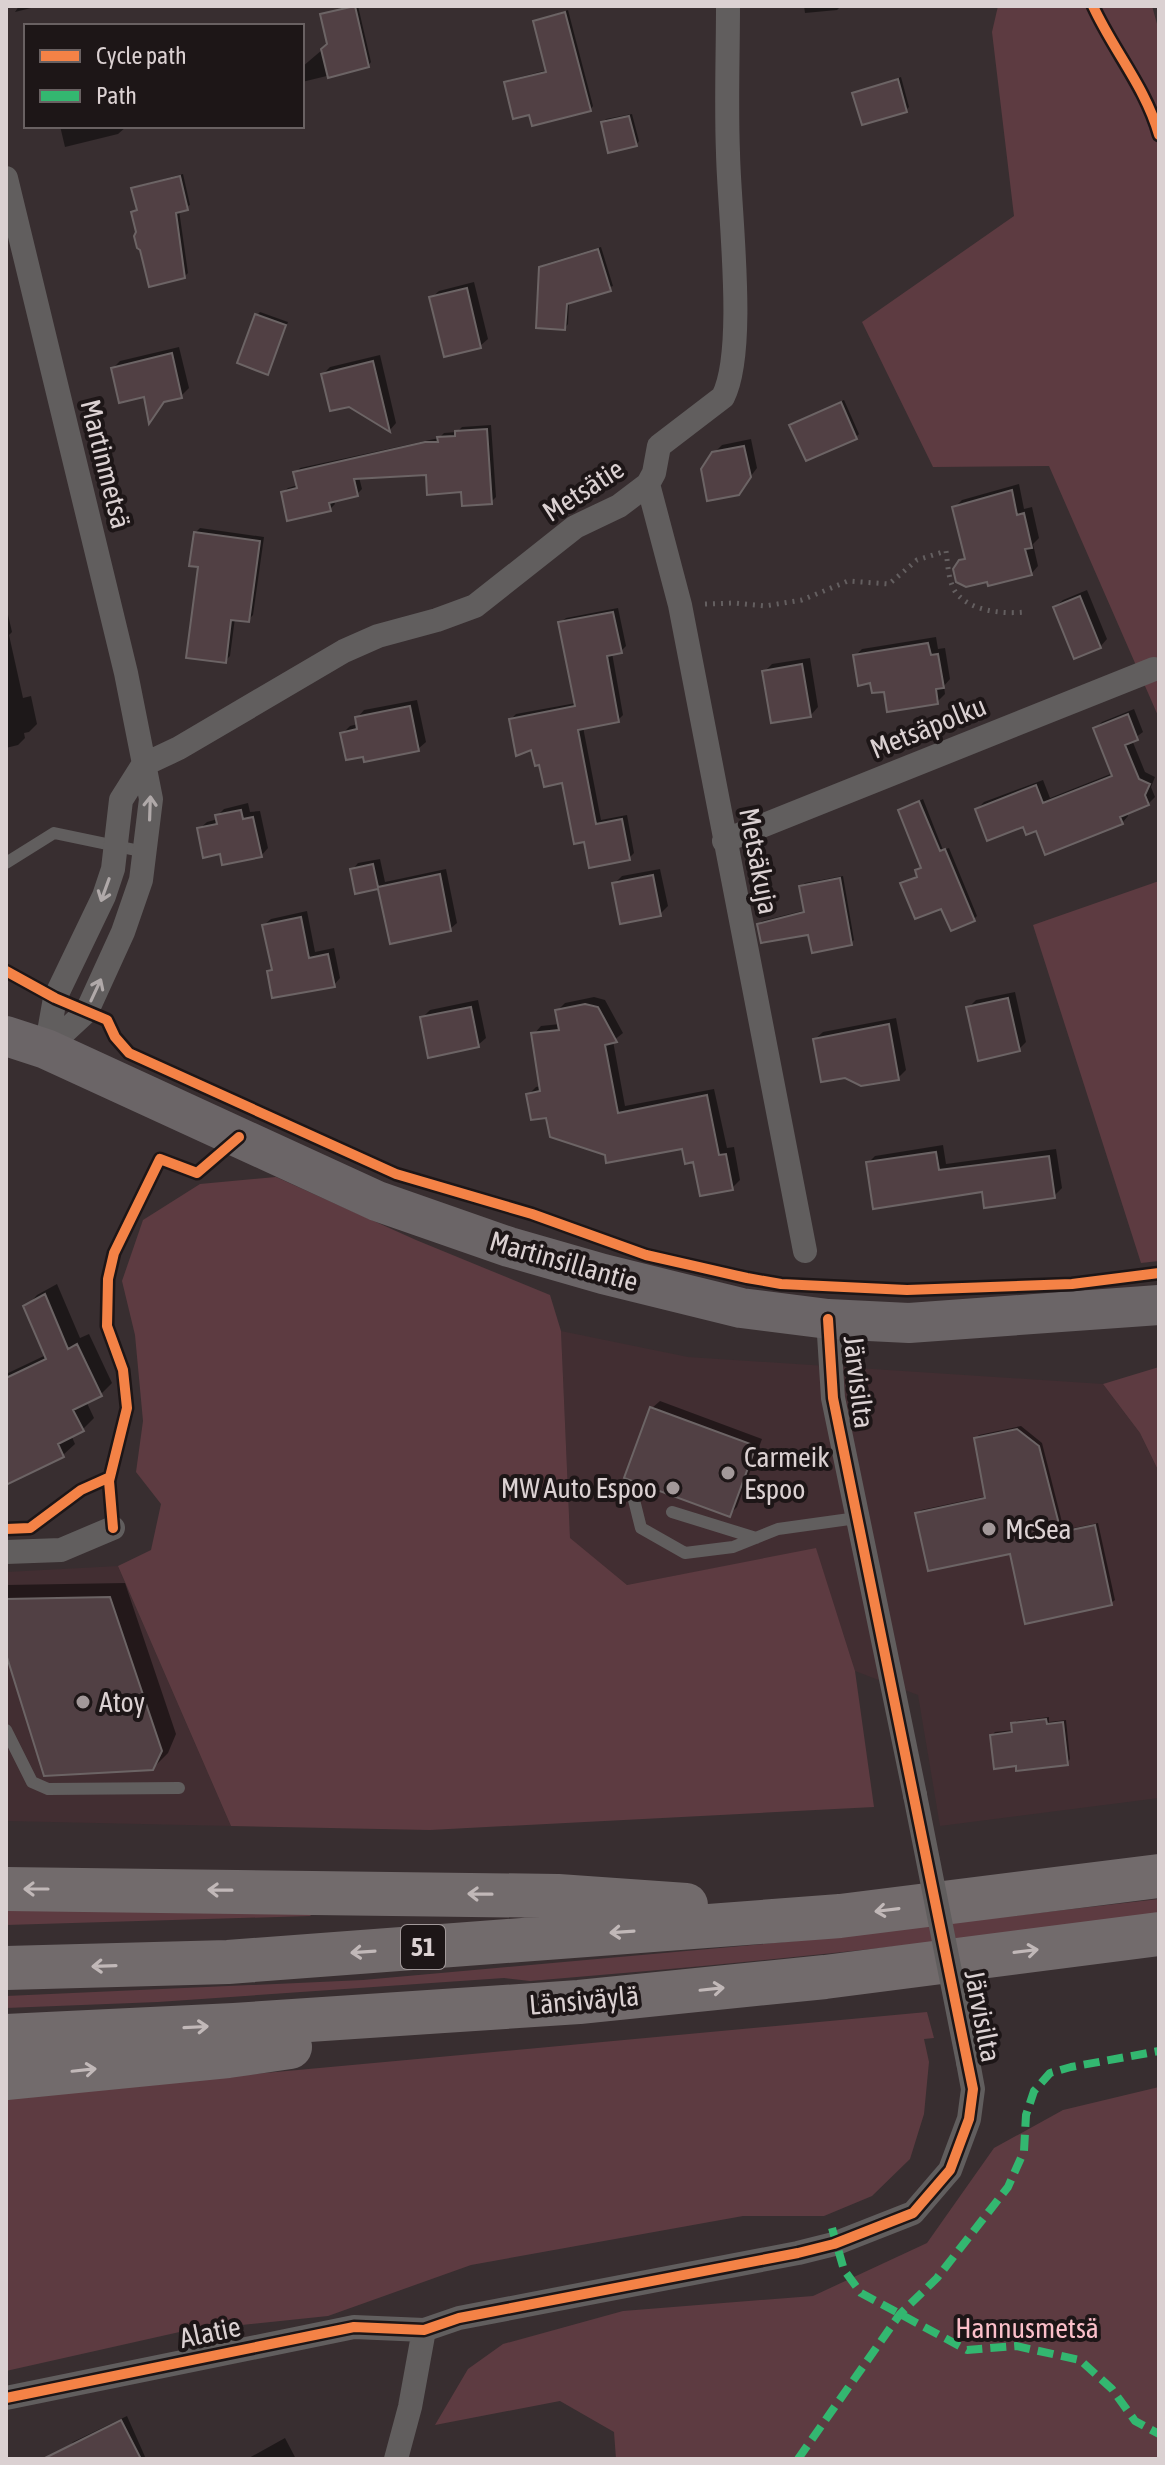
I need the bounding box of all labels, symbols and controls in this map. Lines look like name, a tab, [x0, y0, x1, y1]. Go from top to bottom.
legend	[24, 24, 304, 128]
text: Cycle path	[96, 42, 187, 69]
text: Path	[96, 82, 137, 109]
street label: Martinmetsä	[75, 396, 137, 532]
street label: Metsätie	[537, 452, 629, 528]
street label: Metsäpolku	[865, 689, 991, 765]
one-way arrow	[142, 795, 157, 822]
street label: Metsäkuja	[733, 805, 785, 917]
one-way arrow	[97, 877, 112, 902]
one-way arrow	[89, 979, 104, 1003]
street label: Martinsillantie	[486, 1225, 642, 1297]
street label: Järvisilta	[837, 1334, 881, 1430]
place label: Carmeik Espoo	[744, 1441, 830, 1505]
marker: Carmeik Espoo	[719, 1464, 737, 1482]
place label: MW Auto Espoo	[501, 1472, 657, 1504]
marker: MW Auto Espoo	[664, 1479, 682, 1497]
place label: McSea	[1005, 1513, 1072, 1545]
marker: McSea	[980, 1520, 998, 1538]
place label: Atoy	[99, 1686, 145, 1718]
marker: Atoy	[74, 1693, 92, 1711]
one-way arrow	[23, 1881, 50, 1897]
one-way arrow	[207, 1882, 234, 1898]
one-way arrow	[467, 1886, 494, 1902]
one-way arrow	[874, 1903, 901, 1918]
road number: 51	[401, 1925, 445, 1969]
one-way arrow	[609, 1925, 636, 1940]
one-way arrow	[1013, 1943, 1038, 1958]
one-way arrow	[350, 1945, 377, 1960]
one-way arrow	[91, 1958, 118, 1973]
street label: Järvisilta	[958, 1967, 1008, 2065]
street label: Länsiväylä	[528, 1979, 640, 2021]
one-way arrow	[699, 1981, 725, 1996]
one-way arrow	[182, 2019, 209, 2034]
one-way arrow	[70, 2063, 97, 2078]
street label: Alatie	[177, 2310, 243, 2354]
park label: Hannusmetsä	[955, 2312, 1099, 2344]

